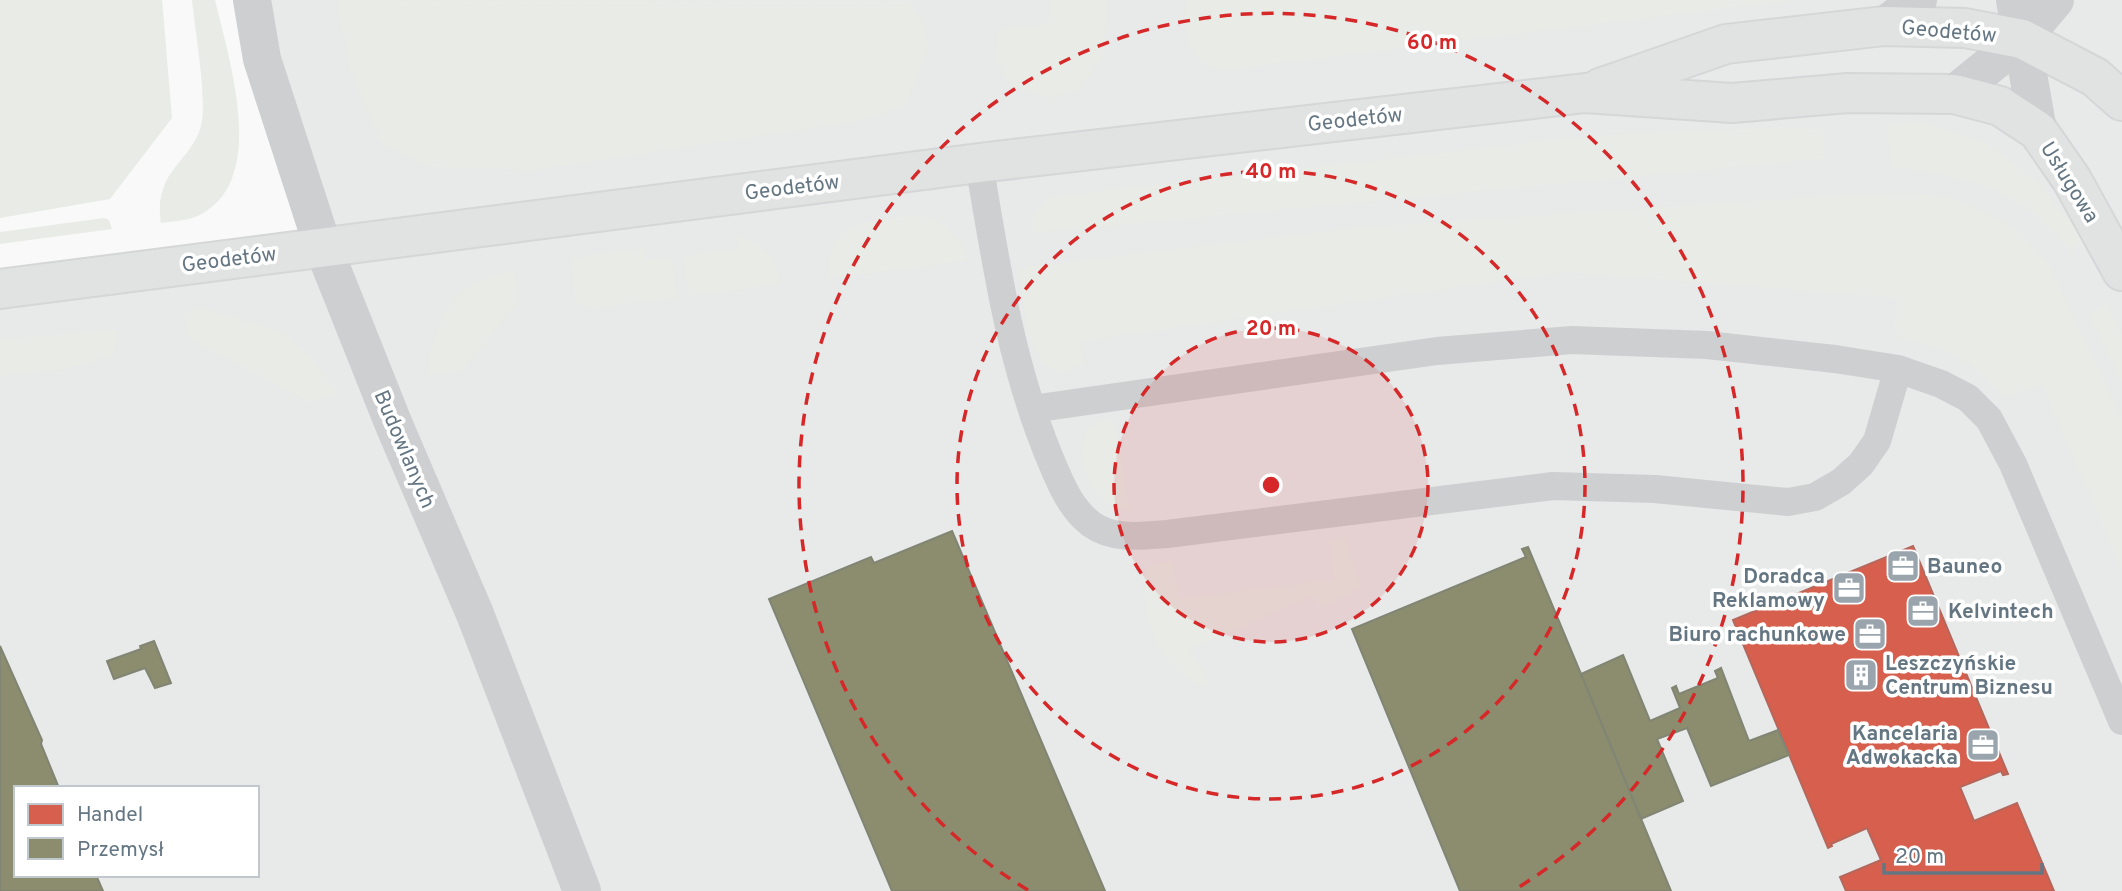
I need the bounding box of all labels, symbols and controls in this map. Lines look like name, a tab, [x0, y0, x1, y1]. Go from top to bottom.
street label: Geodetów	[1900, 15, 1998, 50]
text: 60 m	[1407, 30, 1457, 57]
street label: Geodetów	[1306, 102, 1404, 139]
street label: Usługowa	[2033, 137, 2104, 228]
text: 40 m	[1246, 159, 1296, 186]
street label: Geodetów	[743, 169, 841, 208]
street label: Geodetów	[180, 241, 278, 280]
text: 20 m	[1246, 316, 1296, 343]
street label: Budowlanych	[367, 386, 441, 513]
centre of rings	[1259, 473, 1283, 497]
office icon: Bauneo	[1884, 547, 1922, 585]
place label: Bauneo	[1927, 554, 2002, 581]
place label: Doradca Reklamowy	[1712, 564, 1825, 615]
office icon: Doradca Reklamowy	[1830, 569, 1868, 607]
office icon: Kelvintech	[1904, 592, 1942, 630]
place label: Kelvintech	[1948, 599, 2054, 626]
office icon: Biuro rachunkowe	[1851, 615, 1889, 653]
place label: Biuro rachunkowe	[1669, 622, 1846, 649]
place label: Leszczyńskie Centrum Biznesu	[1885, 651, 2053, 702]
building icon: Leszczyńskie Centrum Biznesu	[1842, 656, 1880, 694]
place label: Kancelaria Adwokacka	[1846, 721, 1958, 772]
office icon: Kancelaria Adwokacka	[1964, 726, 2002, 764]
legend	[14, 786, 259, 877]
text: Handel	[77, 802, 143, 829]
scale bar	[1884, 832, 2042, 876]
text: Przemysł	[77, 837, 164, 864]
text: 20 m	[1895, 844, 1944, 871]

